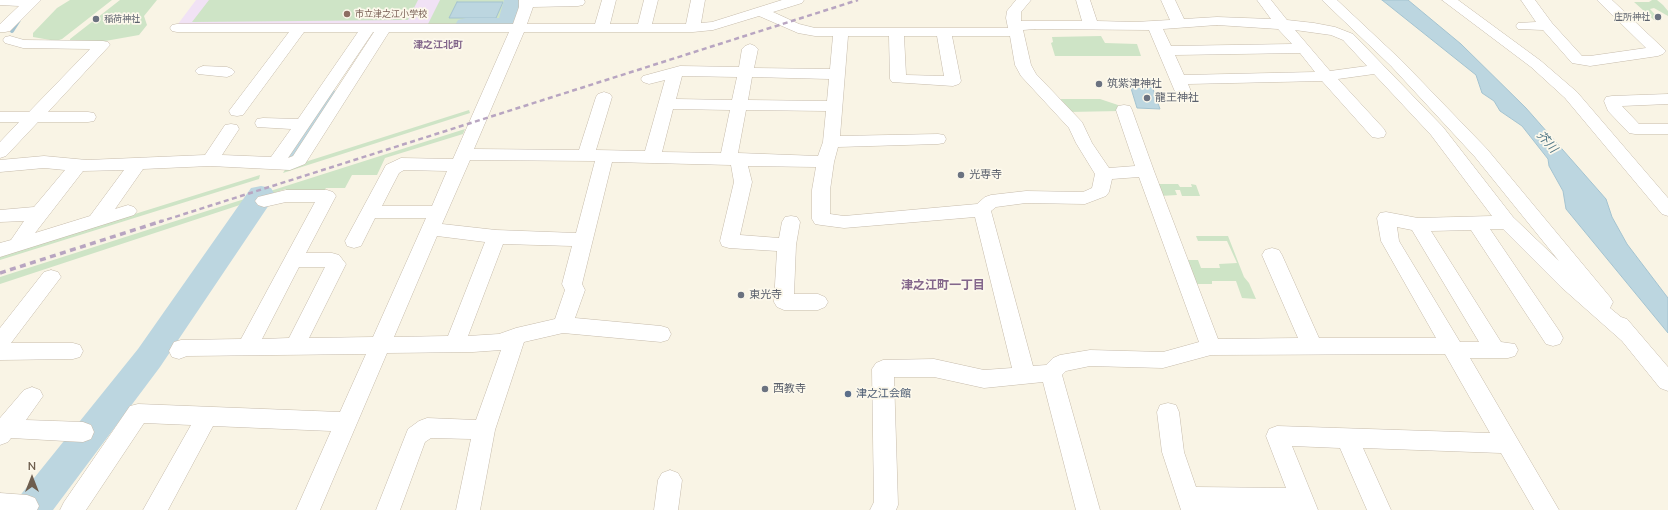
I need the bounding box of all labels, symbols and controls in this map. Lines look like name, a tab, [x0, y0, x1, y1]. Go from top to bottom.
marker: 市立津之江小学校	[342, 9, 352, 19]
place label: 市立津之江小学校	[355, 9, 427, 19]
place label: 庄所神社	[1614, 12, 1650, 22]
marker: 庄所神社	[1653, 12, 1663, 22]
marker: 稲荷神社	[91, 14, 101, 24]
place label: 稲荷神社	[104, 14, 140, 24]
district label: 津之江北町	[413, 39, 463, 51]
place label: 筑紫津神社	[1107, 77, 1162, 91]
marker: 筑紫津神社	[1094, 79, 1104, 89]
place label: 龍王神社	[1155, 91, 1199, 105]
marker: 龍王神社	[1142, 93, 1152, 103]
water label: 芥川	[1534, 128, 1560, 156]
place label: 光専寺	[969, 168, 1002, 182]
marker: 光専寺	[956, 170, 966, 180]
district label: 津之江町一丁目	[901, 278, 985, 292]
place label: 東光寺	[749, 288, 782, 302]
marker: 東光寺	[736, 290, 746, 300]
place label: 西教寺	[773, 382, 806, 396]
marker: 西教寺	[760, 384, 770, 394]
place label: 津之江会館	[856, 387, 911, 401]
marker: 津之江会館	[843, 389, 853, 399]
north arrow	[12, 458, 52, 498]
text: N	[28, 459, 36, 473]

